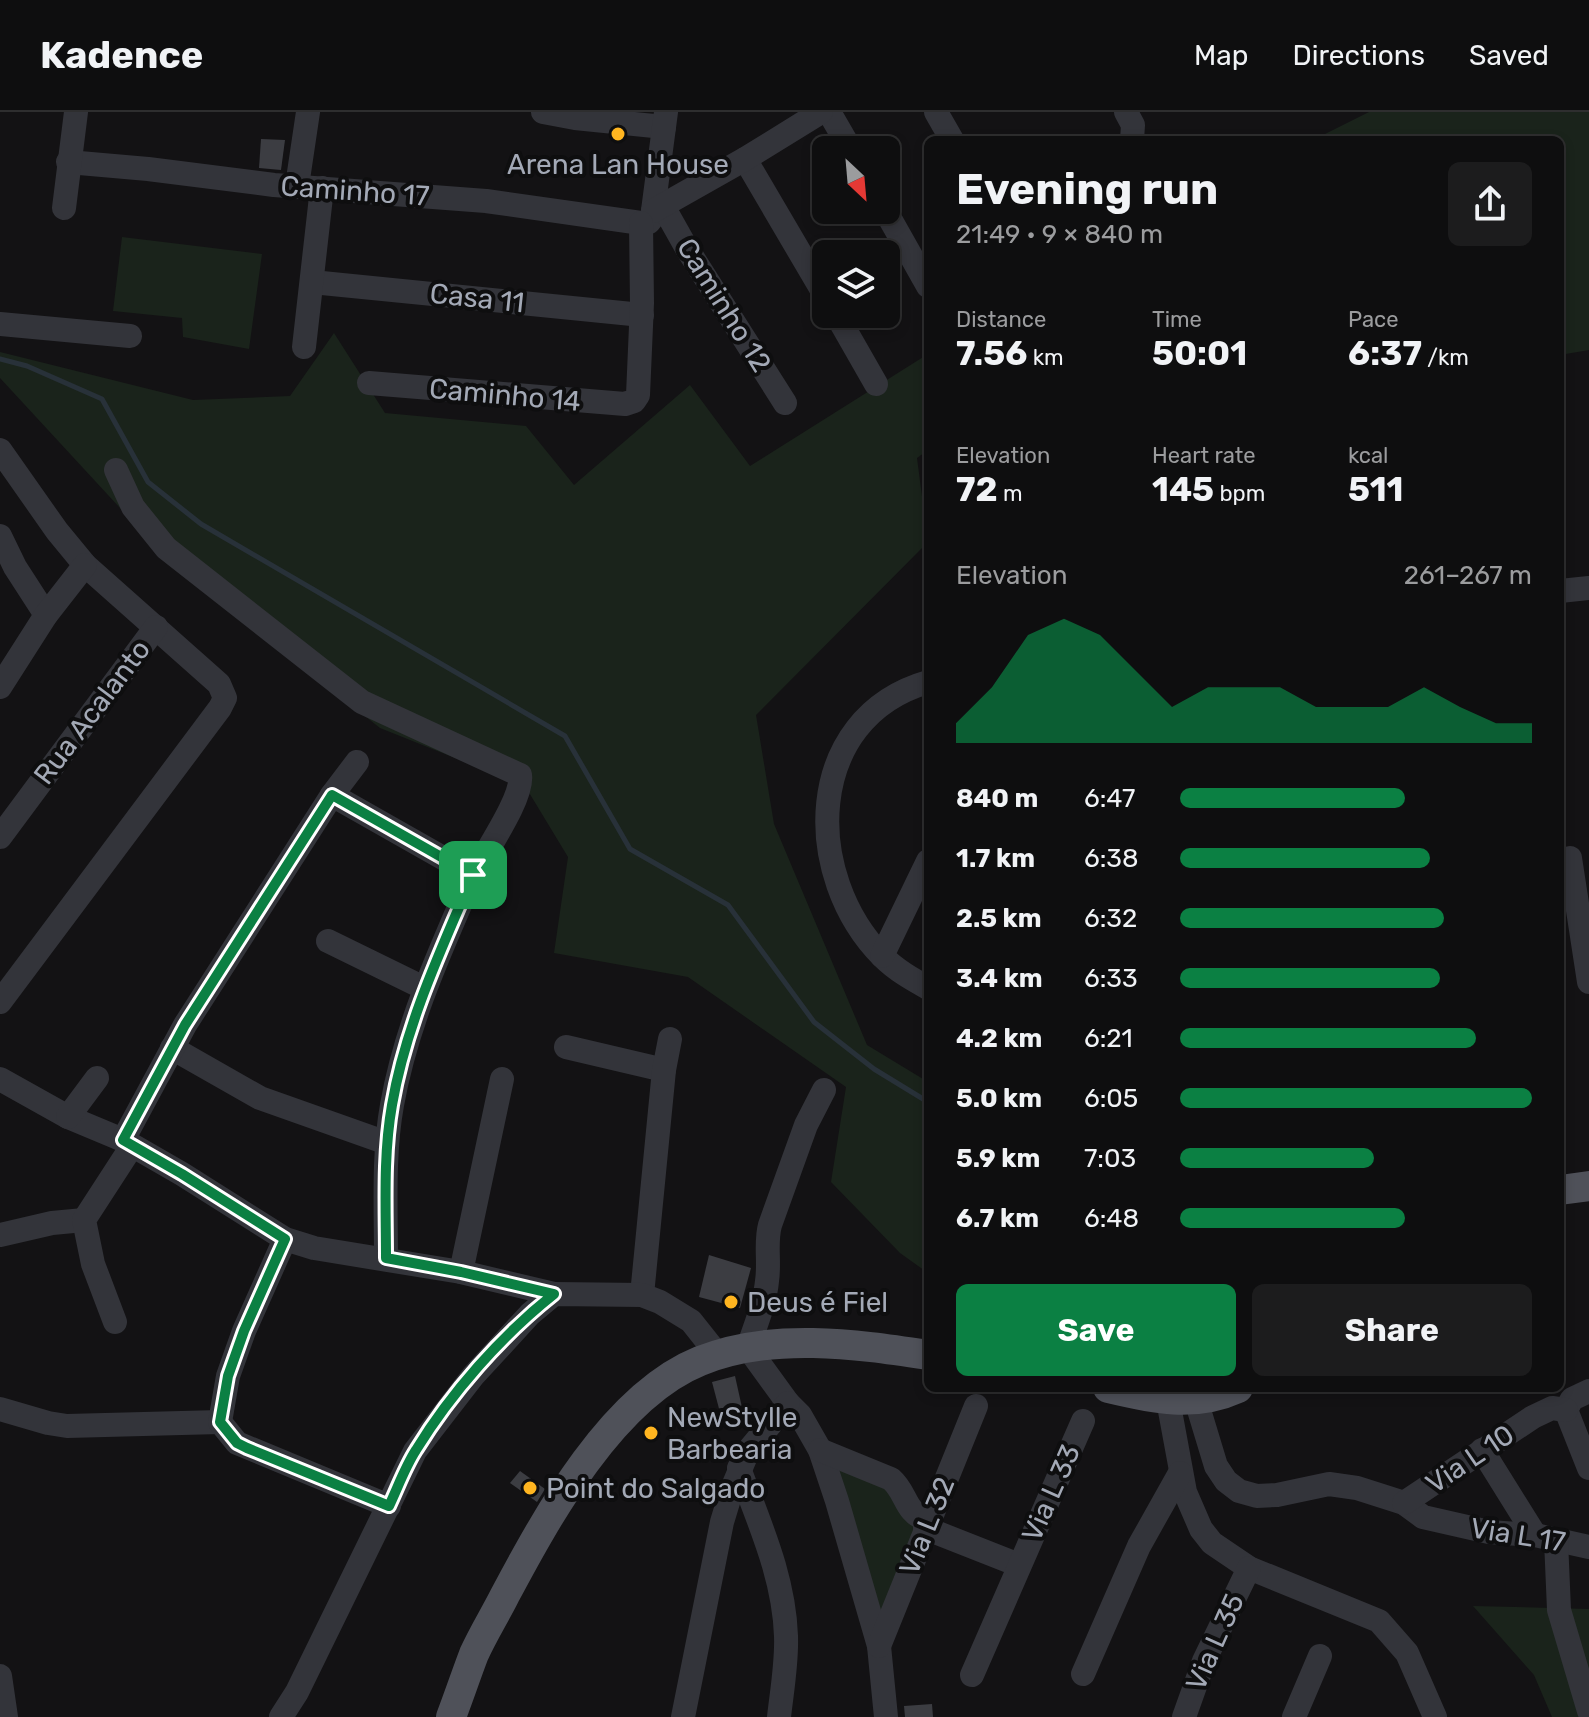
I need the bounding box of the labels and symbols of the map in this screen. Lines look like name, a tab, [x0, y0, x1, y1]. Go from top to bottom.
marker: Arena Lan House	[609, 125, 627, 143]
north arrow	[812, 136, 900, 224]
place label: Arena Lan House	[507, 148, 729, 181]
street label: Caminho 17	[279, 169, 431, 213]
street label: Caminho 12	[670, 232, 778, 378]
street label: Casa 11	[428, 277, 526, 319]
street label: Caminho 14	[428, 372, 582, 418]
street label: Rua Acalanto	[27, 633, 157, 791]
pin	[439, 841, 507, 909]
place label: Deus é Fiel	[747, 1286, 888, 1319]
marker: Deus é Fiel	[722, 1293, 740, 1311]
place label: NewStylle Barbearia	[667, 1401, 797, 1466]
street label: Via L 10	[1420, 1418, 1520, 1500]
marker: NewStylle Barbearia	[642, 1424, 660, 1442]
street label: Via L 33	[1015, 1439, 1087, 1547]
place label: Point do Salgado	[546, 1472, 765, 1505]
street label: Via L 32	[892, 1472, 962, 1580]
marker: Point do Salgado	[521, 1479, 539, 1497]
street label: Via L 17	[1468, 1511, 1568, 1559]
street label: Via L 35	[1179, 1588, 1251, 1696]

